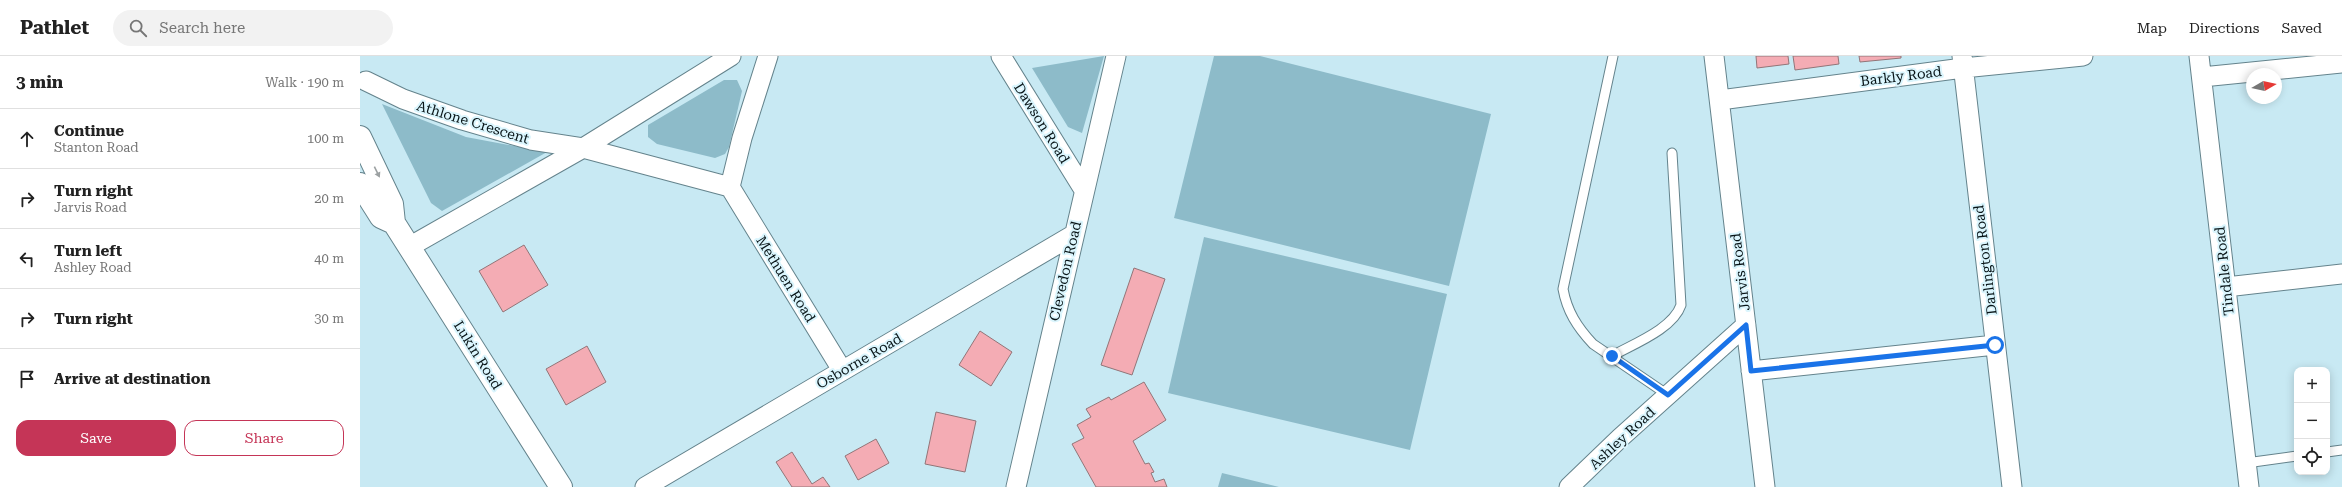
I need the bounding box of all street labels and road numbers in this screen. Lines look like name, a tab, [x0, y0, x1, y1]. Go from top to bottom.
street label: Barkly Road	[1859, 63, 1943, 89]
street label: Dawson Road	[1011, 80, 1073, 166]
street label: Athlone Crescent	[415, 97, 531, 147]
street label: Darlington Road	[1970, 204, 2000, 316]
street label: Clevedon Road	[1046, 219, 1084, 323]
street label: Tindale Road	[2211, 226, 2237, 316]
street label: Jarvis Road	[1727, 232, 1753, 312]
street label: Methuen Road	[753, 233, 819, 325]
street label: Lukin Road	[451, 318, 505, 392]
street label: Osborne Road	[814, 330, 905, 392]
street label: Ashley Road	[1586, 404, 1658, 472]

